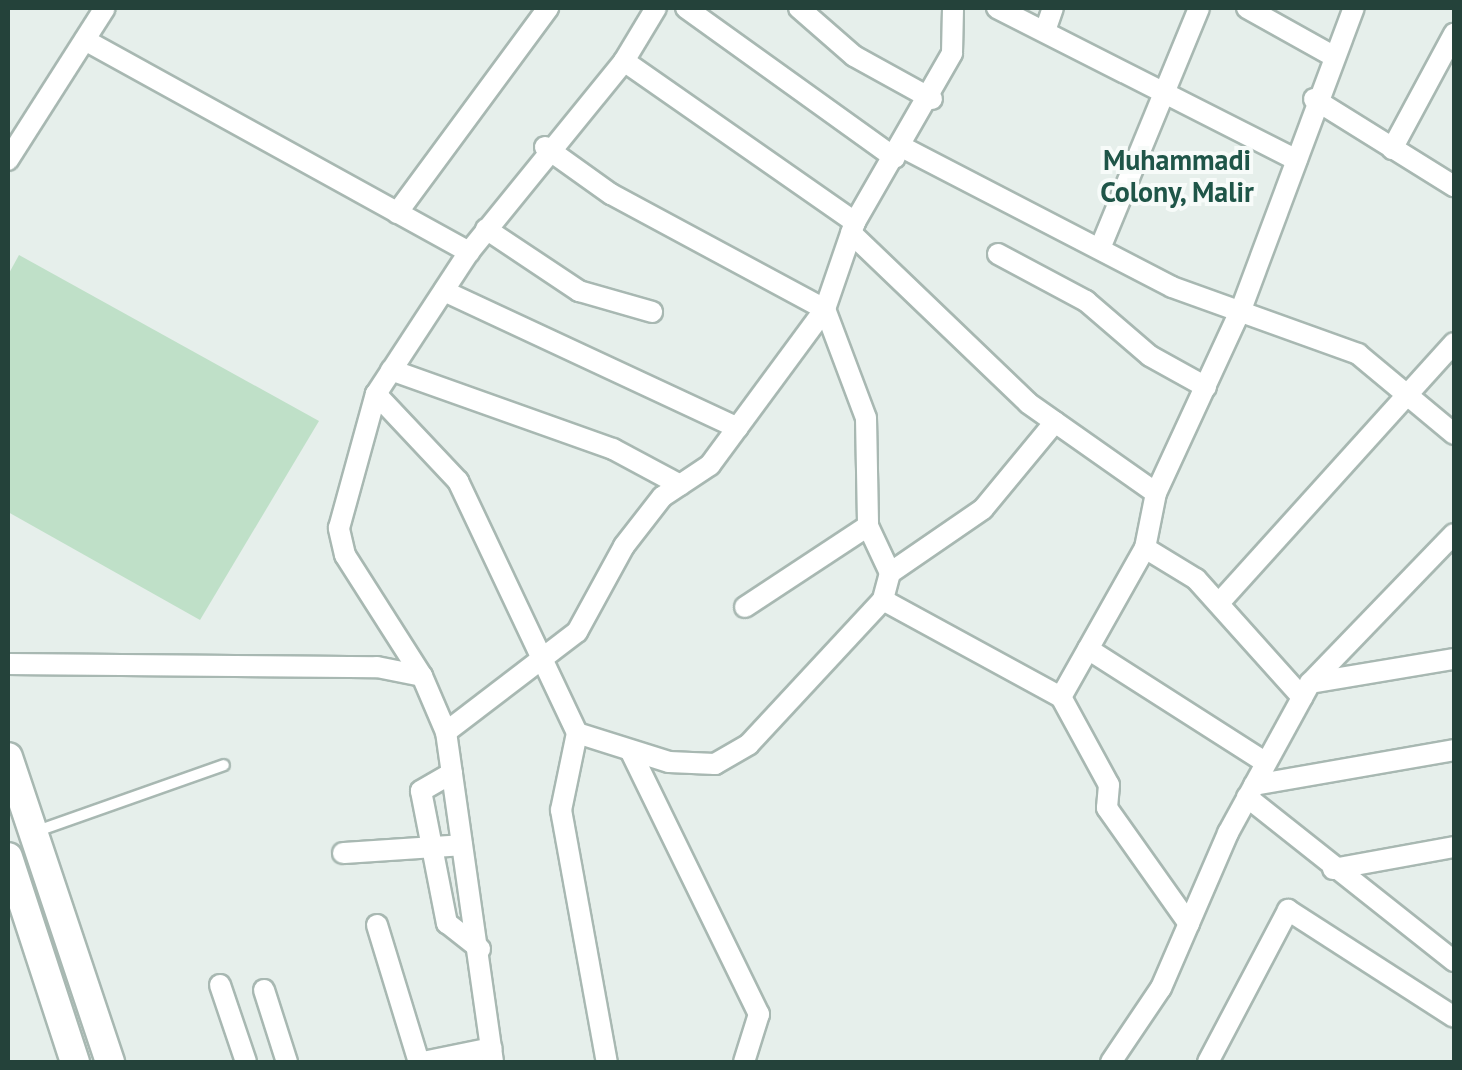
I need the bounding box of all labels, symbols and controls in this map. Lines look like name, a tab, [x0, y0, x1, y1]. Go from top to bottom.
district label: Muhammadi Colony, Malir	[1099, 143, 1255, 209]

